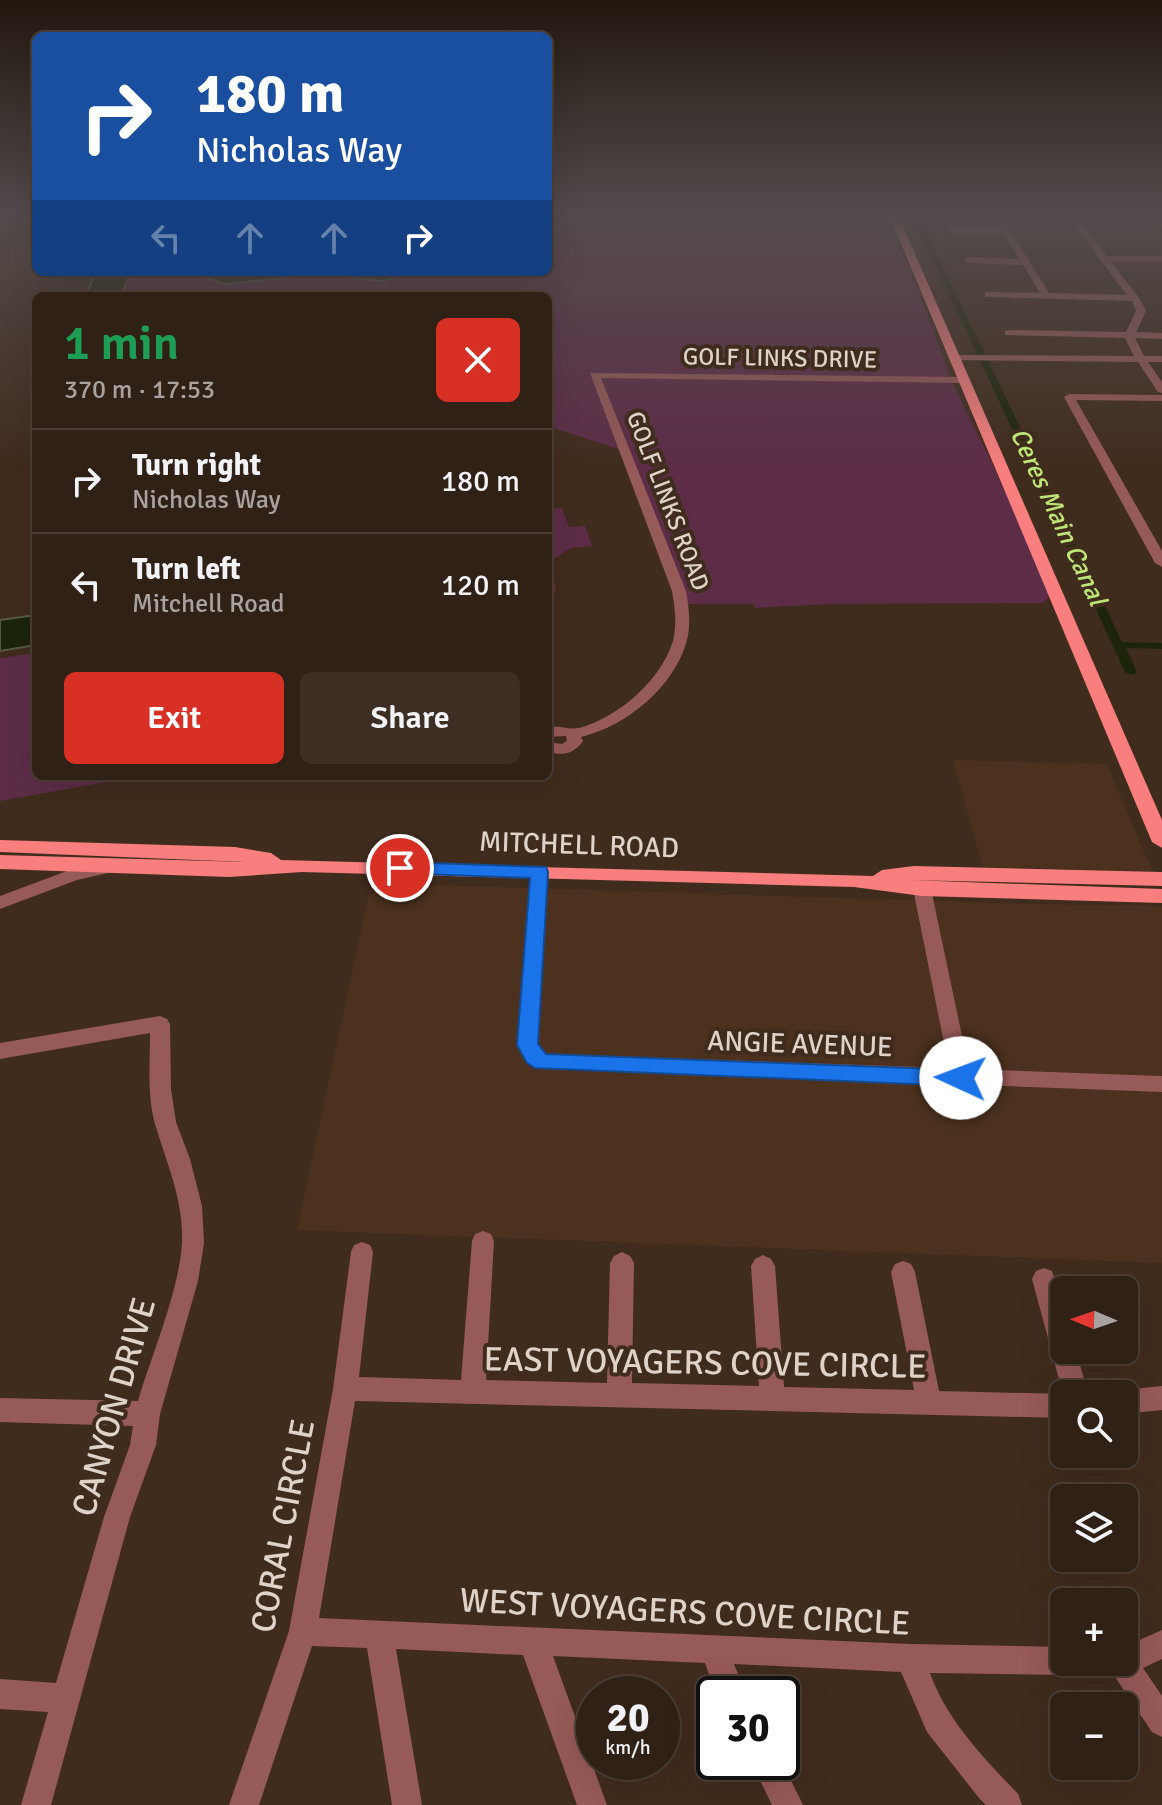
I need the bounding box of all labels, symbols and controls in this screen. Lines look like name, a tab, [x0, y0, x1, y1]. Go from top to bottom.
text: 180 m	[196, 59, 344, 128]
icon: right	[64, 64, 168, 168]
text: Nicholas Way	[196, 128, 402, 173]
icon: left	[144, 216, 188, 260]
icon: ahead	[228, 216, 272, 260]
icon: ahead	[312, 216, 356, 260]
icon: right	[396, 216, 440, 260]
text: 1 min	[64, 314, 179, 373]
button: close	[436, 318, 520, 402]
street label: GOLF LINKS DRIVE	[683, 341, 877, 375]
text: 370 m · 17:53	[64, 374, 215, 406]
street label: GOLF LINKS ROAD	[620, 407, 716, 595]
water label: Ceres Main Canal	[1003, 423, 1114, 613]
text: Turn right	[132, 447, 261, 484]
icon: right	[64, 459, 108, 503]
text: 180 m	[441, 463, 520, 500]
text: Nicholas Way	[132, 484, 281, 516]
text: Turn left	[132, 551, 241, 588]
icon: left	[64, 563, 108, 607]
text: 120 m	[441, 567, 520, 604]
text: Mitchell Road	[132, 588, 285, 620]
button: Exit	[64, 672, 284, 764]
button: Share	[300, 672, 520, 764]
street label: MITCHELL ROAD	[478, 825, 680, 865]
pin	[366, 834, 434, 902]
icon: arrive	[378, 846, 422, 890]
street label: ANGIE AVENUE	[707, 1024, 893, 1064]
position arrow	[919, 1036, 1003, 1120]
north arrow	[1050, 1276, 1138, 1364]
map controls	[1050, 1276, 1138, 1780]
street label: CANYON DRIVE	[63, 1293, 165, 1521]
street label: EAST VOYAGERS COVE CIRCLE	[483, 1338, 927, 1388]
button: search	[1050, 1380, 1138, 1468]
street label: CORAL CIRCLE	[242, 1416, 324, 1636]
button: layers	[1050, 1484, 1138, 1572]
street label: WEST VOYAGERS COVE CIRCLE	[459, 1579, 911, 1645]
button: +	[1050, 1588, 1138, 1676]
speed limit sign: 30	[696, 1676, 800, 1780]
button: −	[1050, 1692, 1138, 1780]
text: 20	[606, 1693, 650, 1743]
text: km/h	[605, 1735, 651, 1760]

